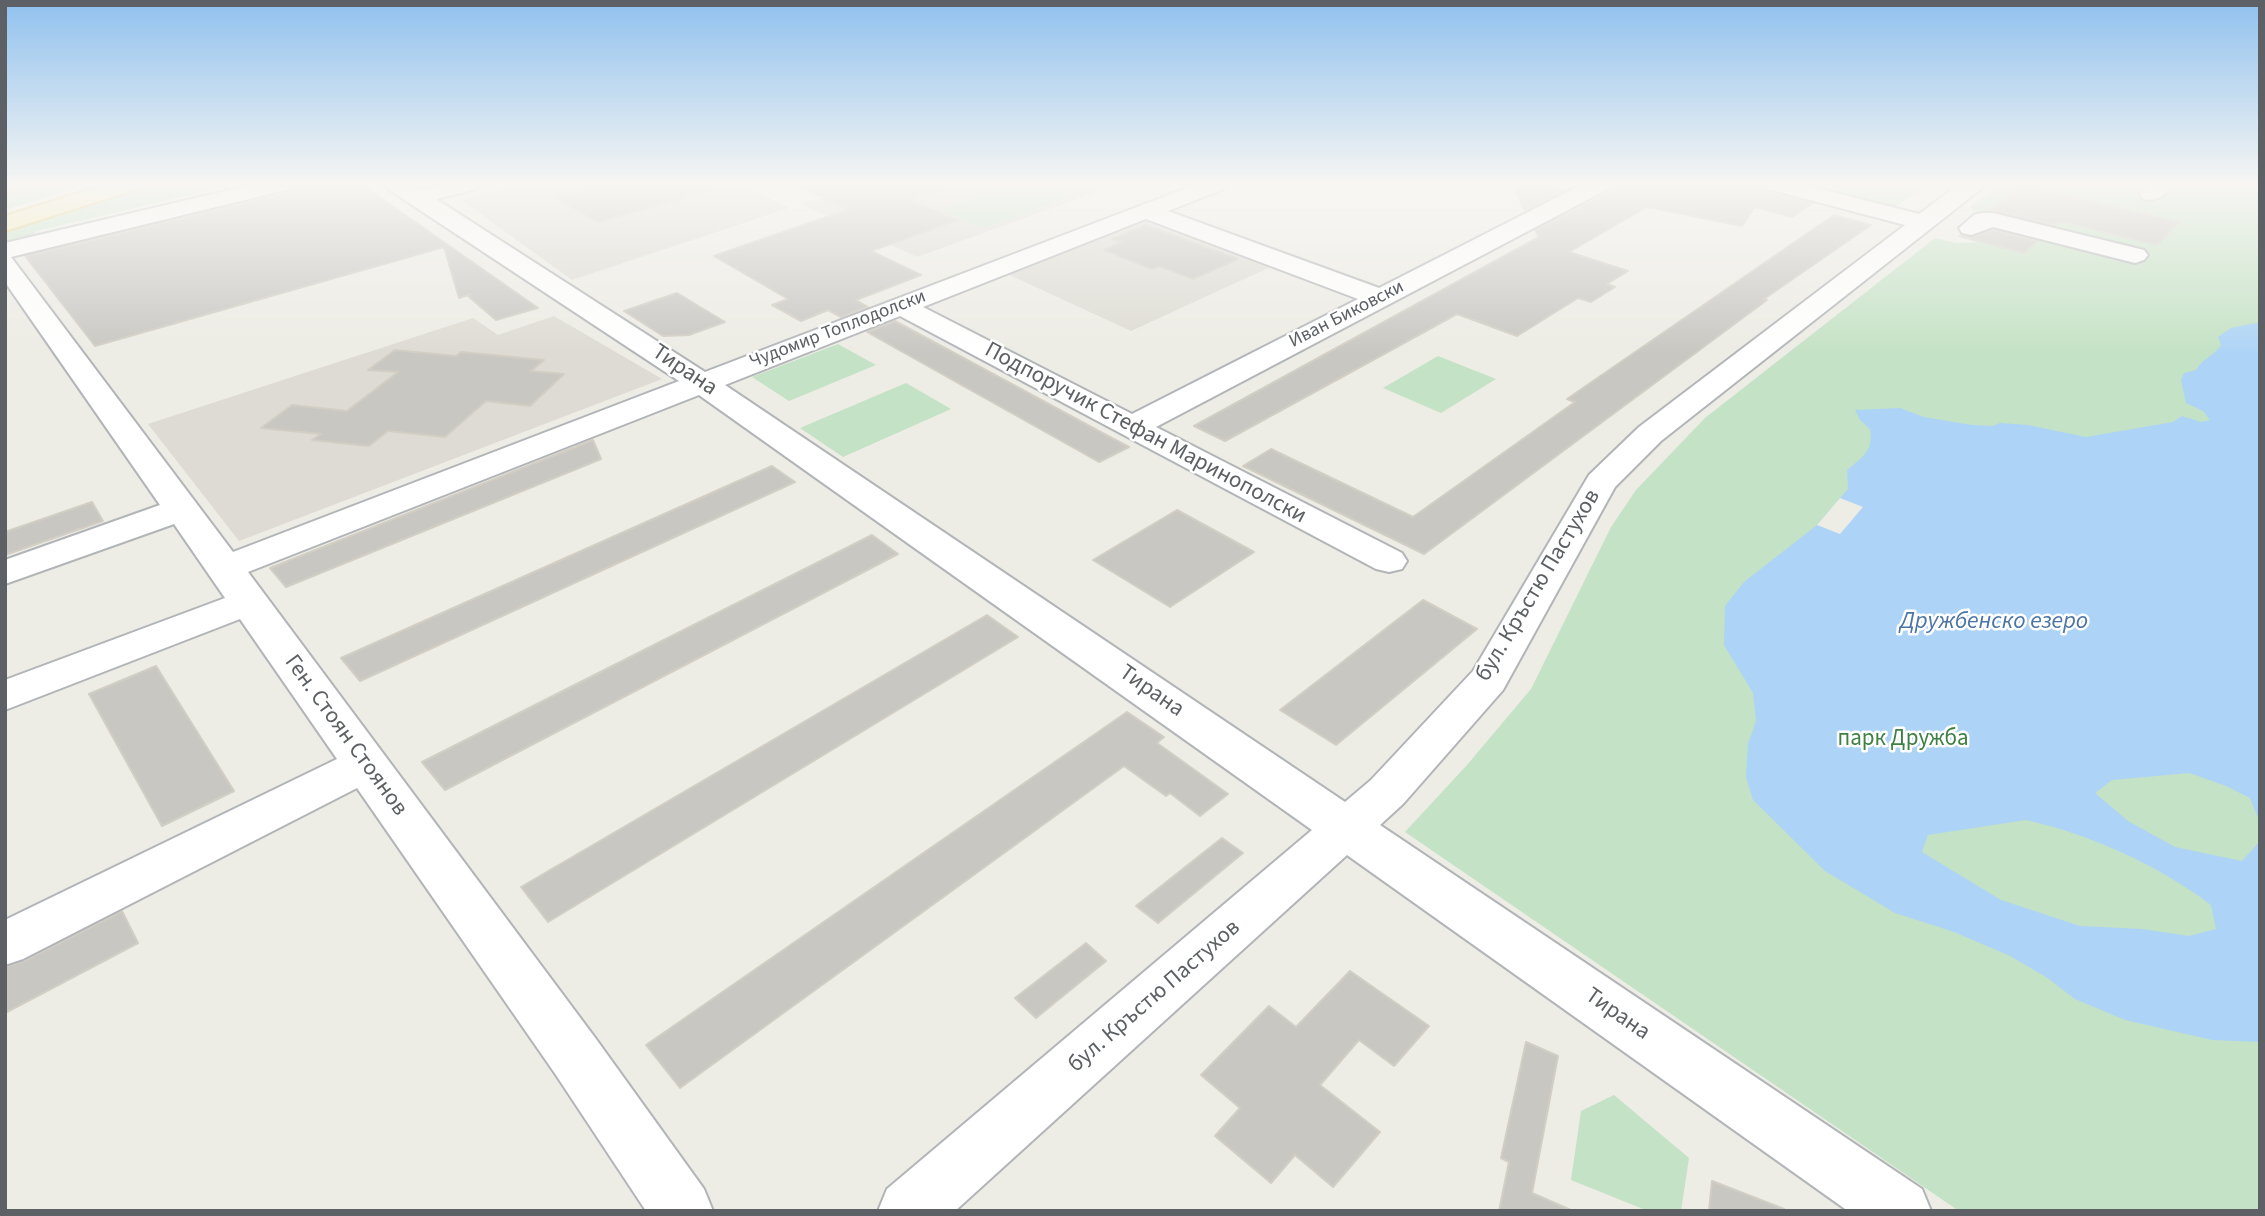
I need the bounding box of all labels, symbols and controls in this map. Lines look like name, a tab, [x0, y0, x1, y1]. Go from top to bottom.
street label: Иван Биковски	[1286, 276, 1408, 354]
street label: Чудомир Топлодолски	[747, 286, 929, 374]
street label: Подпоручик Стефан Маринополски	[979, 337, 1311, 531]
street label: Тирана	[646, 339, 722, 403]
street label: бул. Кръстю Пастухов	[1471, 485, 1607, 687]
water label: Дружбенско езеро	[1900, 609, 2088, 637]
street label: Ген. Стоян Стоянов	[277, 650, 413, 822]
street label: Тирана	[1113, 660, 1189, 724]
park label: парк Дружба	[1838, 726, 1968, 754]
street label: бул. Кръстю Пастухов	[1063, 915, 1247, 1079]
street label: Тирана	[1579, 983, 1655, 1047]

